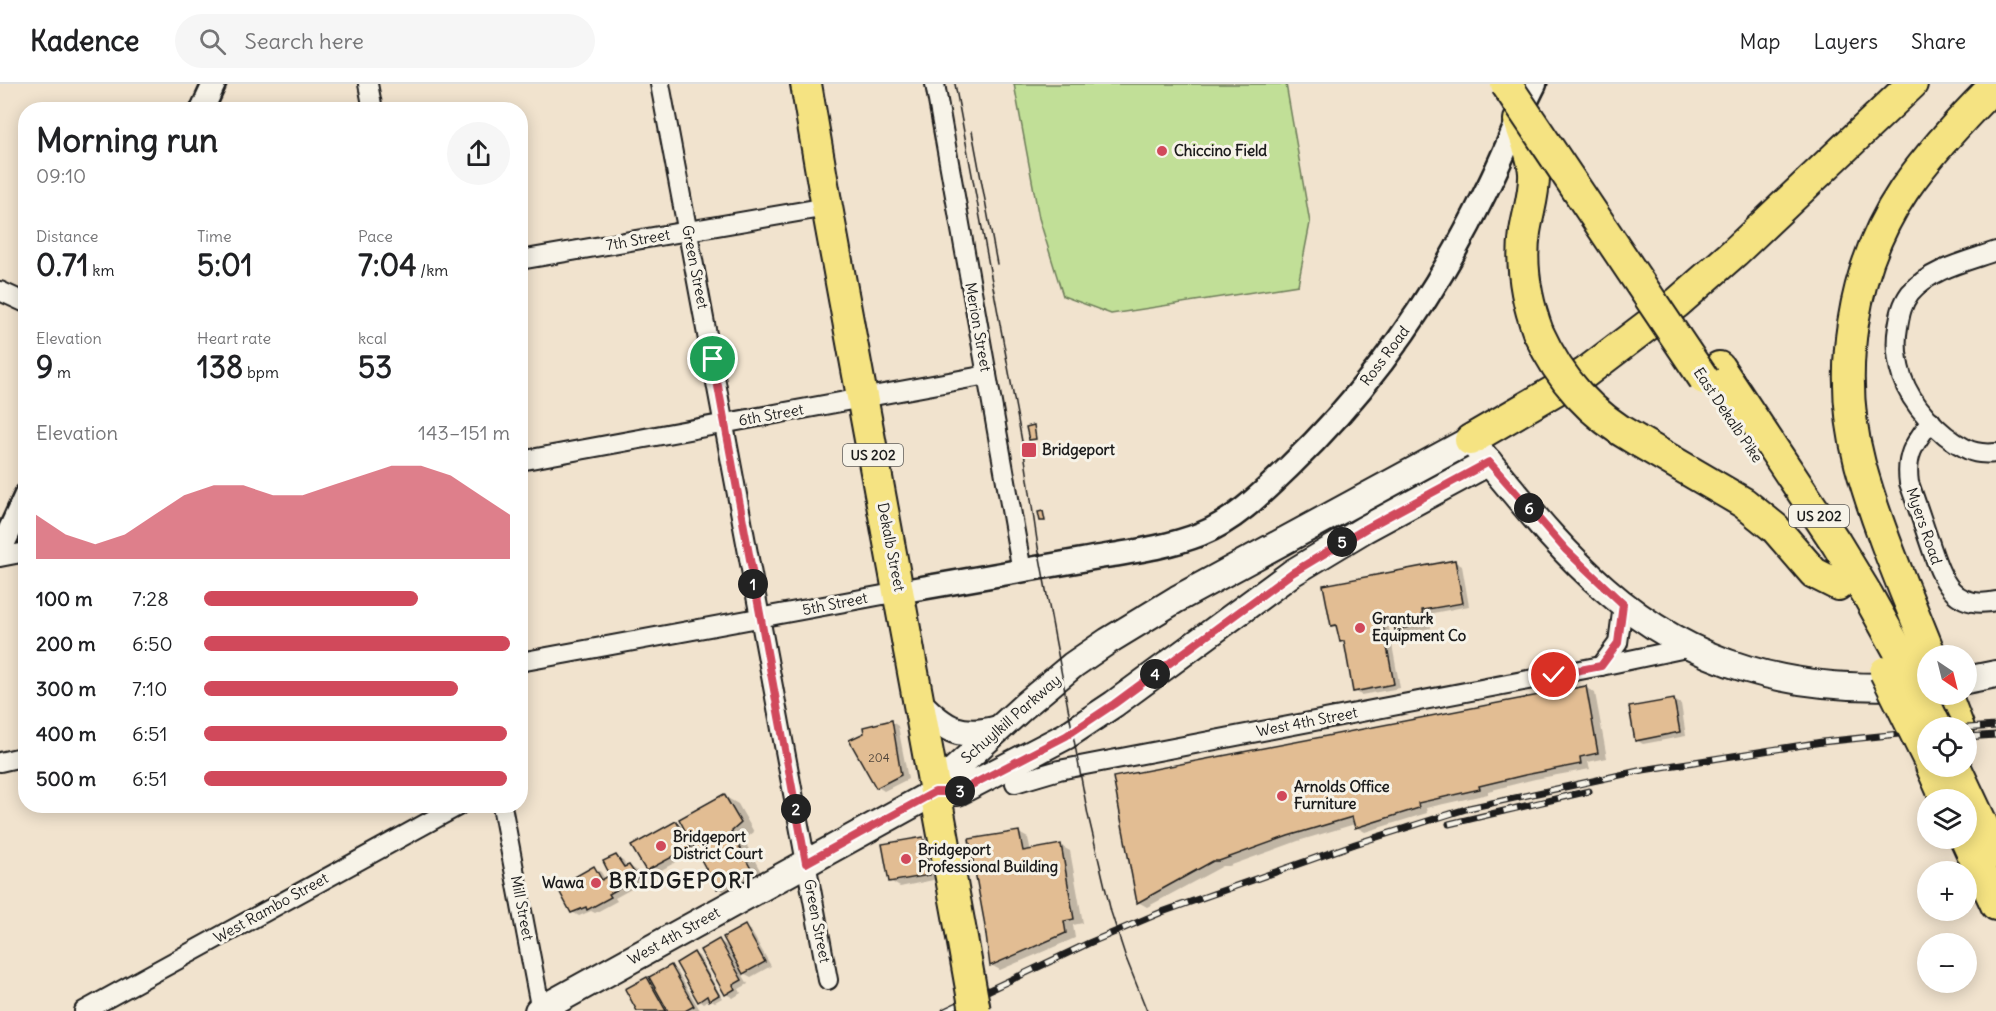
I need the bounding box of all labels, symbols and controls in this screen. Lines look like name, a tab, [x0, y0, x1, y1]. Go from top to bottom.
search box	[175, 14, 595, 68]
text: Kadence	[30, 23, 139, 59]
icon: search	[196, 25, 229, 58]
text: Search here	[244, 27, 364, 55]
text: Map	[1740, 28, 1780, 55]
text: Layers	[1813, 28, 1878, 55]
text: Share	[1911, 28, 1966, 55]
text: Morning run	[36, 119, 218, 161]
button: share	[447, 122, 510, 185]
place label: Chiccino Field	[1174, 141, 1267, 160]
marker: Chiccino Field	[1155, 144, 1169, 158]
text: 09:10	[36, 163, 86, 188]
street label: Green Street	[678, 223, 713, 310]
street label: 7th Street	[604, 225, 671, 254]
text: Distance	[36, 226, 98, 246]
text: Time	[197, 226, 232, 246]
text: Pace	[358, 226, 393, 246]
text: 0.71	[36, 246, 89, 284]
text: 5:01	[197, 246, 253, 284]
text: 7:04	[358, 246, 417, 284]
text: km	[89, 260, 115, 280]
text: /km	[417, 260, 448, 280]
street label: Merion Street	[961, 281, 996, 373]
street label: Ross Road	[1356, 322, 1413, 389]
text: Elevation	[36, 328, 102, 348]
text: Heart rate	[197, 328, 271, 348]
text: kcal	[358, 328, 387, 348]
pin	[687, 333, 738, 384]
icon: arrive	[696, 342, 729, 375]
text: 9	[36, 348, 53, 386]
text: 138	[197, 348, 243, 386]
text: 53	[358, 348, 392, 386]
text: m	[53, 362, 71, 382]
text: bpm	[243, 362, 279, 382]
street label: East Dekalb Pike	[1690, 364, 1767, 466]
street label: 6th Street	[737, 399, 805, 430]
text: Elevation	[36, 420, 118, 445]
text: 143–151 m	[418, 420, 510, 445]
place label: Bridgeport	[1042, 440, 1116, 460]
marker: Bridgeport	[1020, 441, 1038, 459]
road number: US 202	[843, 444, 903, 466]
street label: Myers Road	[1902, 485, 1947, 567]
pin: 6	[1514, 493, 1544, 523]
text: 6	[1524, 498, 1534, 518]
street label: Dekalb Street	[874, 501, 909, 593]
road number: US 202	[1789, 505, 1849, 527]
pin: 5	[1327, 527, 1357, 557]
text: 5	[1337, 532, 1347, 552]
pin: 1	[738, 569, 768, 599]
text: 1	[750, 574, 756, 594]
text: 100 m	[36, 586, 93, 611]
text: 7:28	[132, 586, 169, 611]
street label: 5th Street	[801, 588, 869, 619]
place label: Granturk Equipment Co	[1372, 609, 1467, 646]
marker: Granturk Equipment Co	[1353, 621, 1367, 635]
text: 200 m	[36, 631, 96, 656]
text: 6:50	[132, 631, 173, 656]
north arrow	[1917, 645, 1977, 705]
map controls	[1917, 645, 1977, 993]
pin	[1528, 649, 1579, 700]
icon: check	[1537, 658, 1570, 691]
pin: 4	[1140, 659, 1170, 689]
text: 4	[1150, 664, 1160, 684]
street label: Schuylkill Parkway	[957, 670, 1065, 767]
text: 300 m	[36, 676, 96, 701]
text: 7:10	[132, 676, 167, 701]
street label: West 4th Street	[1255, 702, 1359, 741]
button: locate	[1917, 717, 1977, 777]
text: 400 m	[36, 721, 96, 746]
text: 6:51	[132, 721, 168, 746]
house number: 204	[868, 750, 890, 765]
text: 500 m	[36, 766, 96, 791]
text: 6:51	[132, 766, 168, 791]
pin: 3	[945, 776, 975, 806]
place label: Arnolds Office Furniture	[1294, 777, 1390, 813]
text: 3	[955, 781, 965, 801]
marker: Arnolds Office Furniture	[1275, 789, 1289, 803]
button: layers	[1917, 789, 1977, 849]
pin: 2	[781, 794, 811, 824]
text: 2	[792, 799, 800, 819]
place label: Bridgeport District Court	[673, 827, 764, 863]
marker: Bridgeport District Court	[654, 839, 668, 853]
place label: Bridgeport Professional Building	[918, 840, 1058, 877]
marker: Bridgeport Professional Building	[899, 852, 913, 866]
button: +	[1917, 861, 1977, 921]
district label: BRIDGEPORT	[609, 867, 755, 894]
street label: West Rambo Street	[210, 868, 331, 947]
place label: Wawa	[542, 873, 584, 892]
street label: Mill Street	[507, 874, 538, 942]
marker: Wawa	[589, 876, 603, 890]
street label: Green Street	[800, 877, 835, 964]
street label: West 4th Street	[624, 902, 723, 969]
button: −	[1917, 933, 1977, 993]

